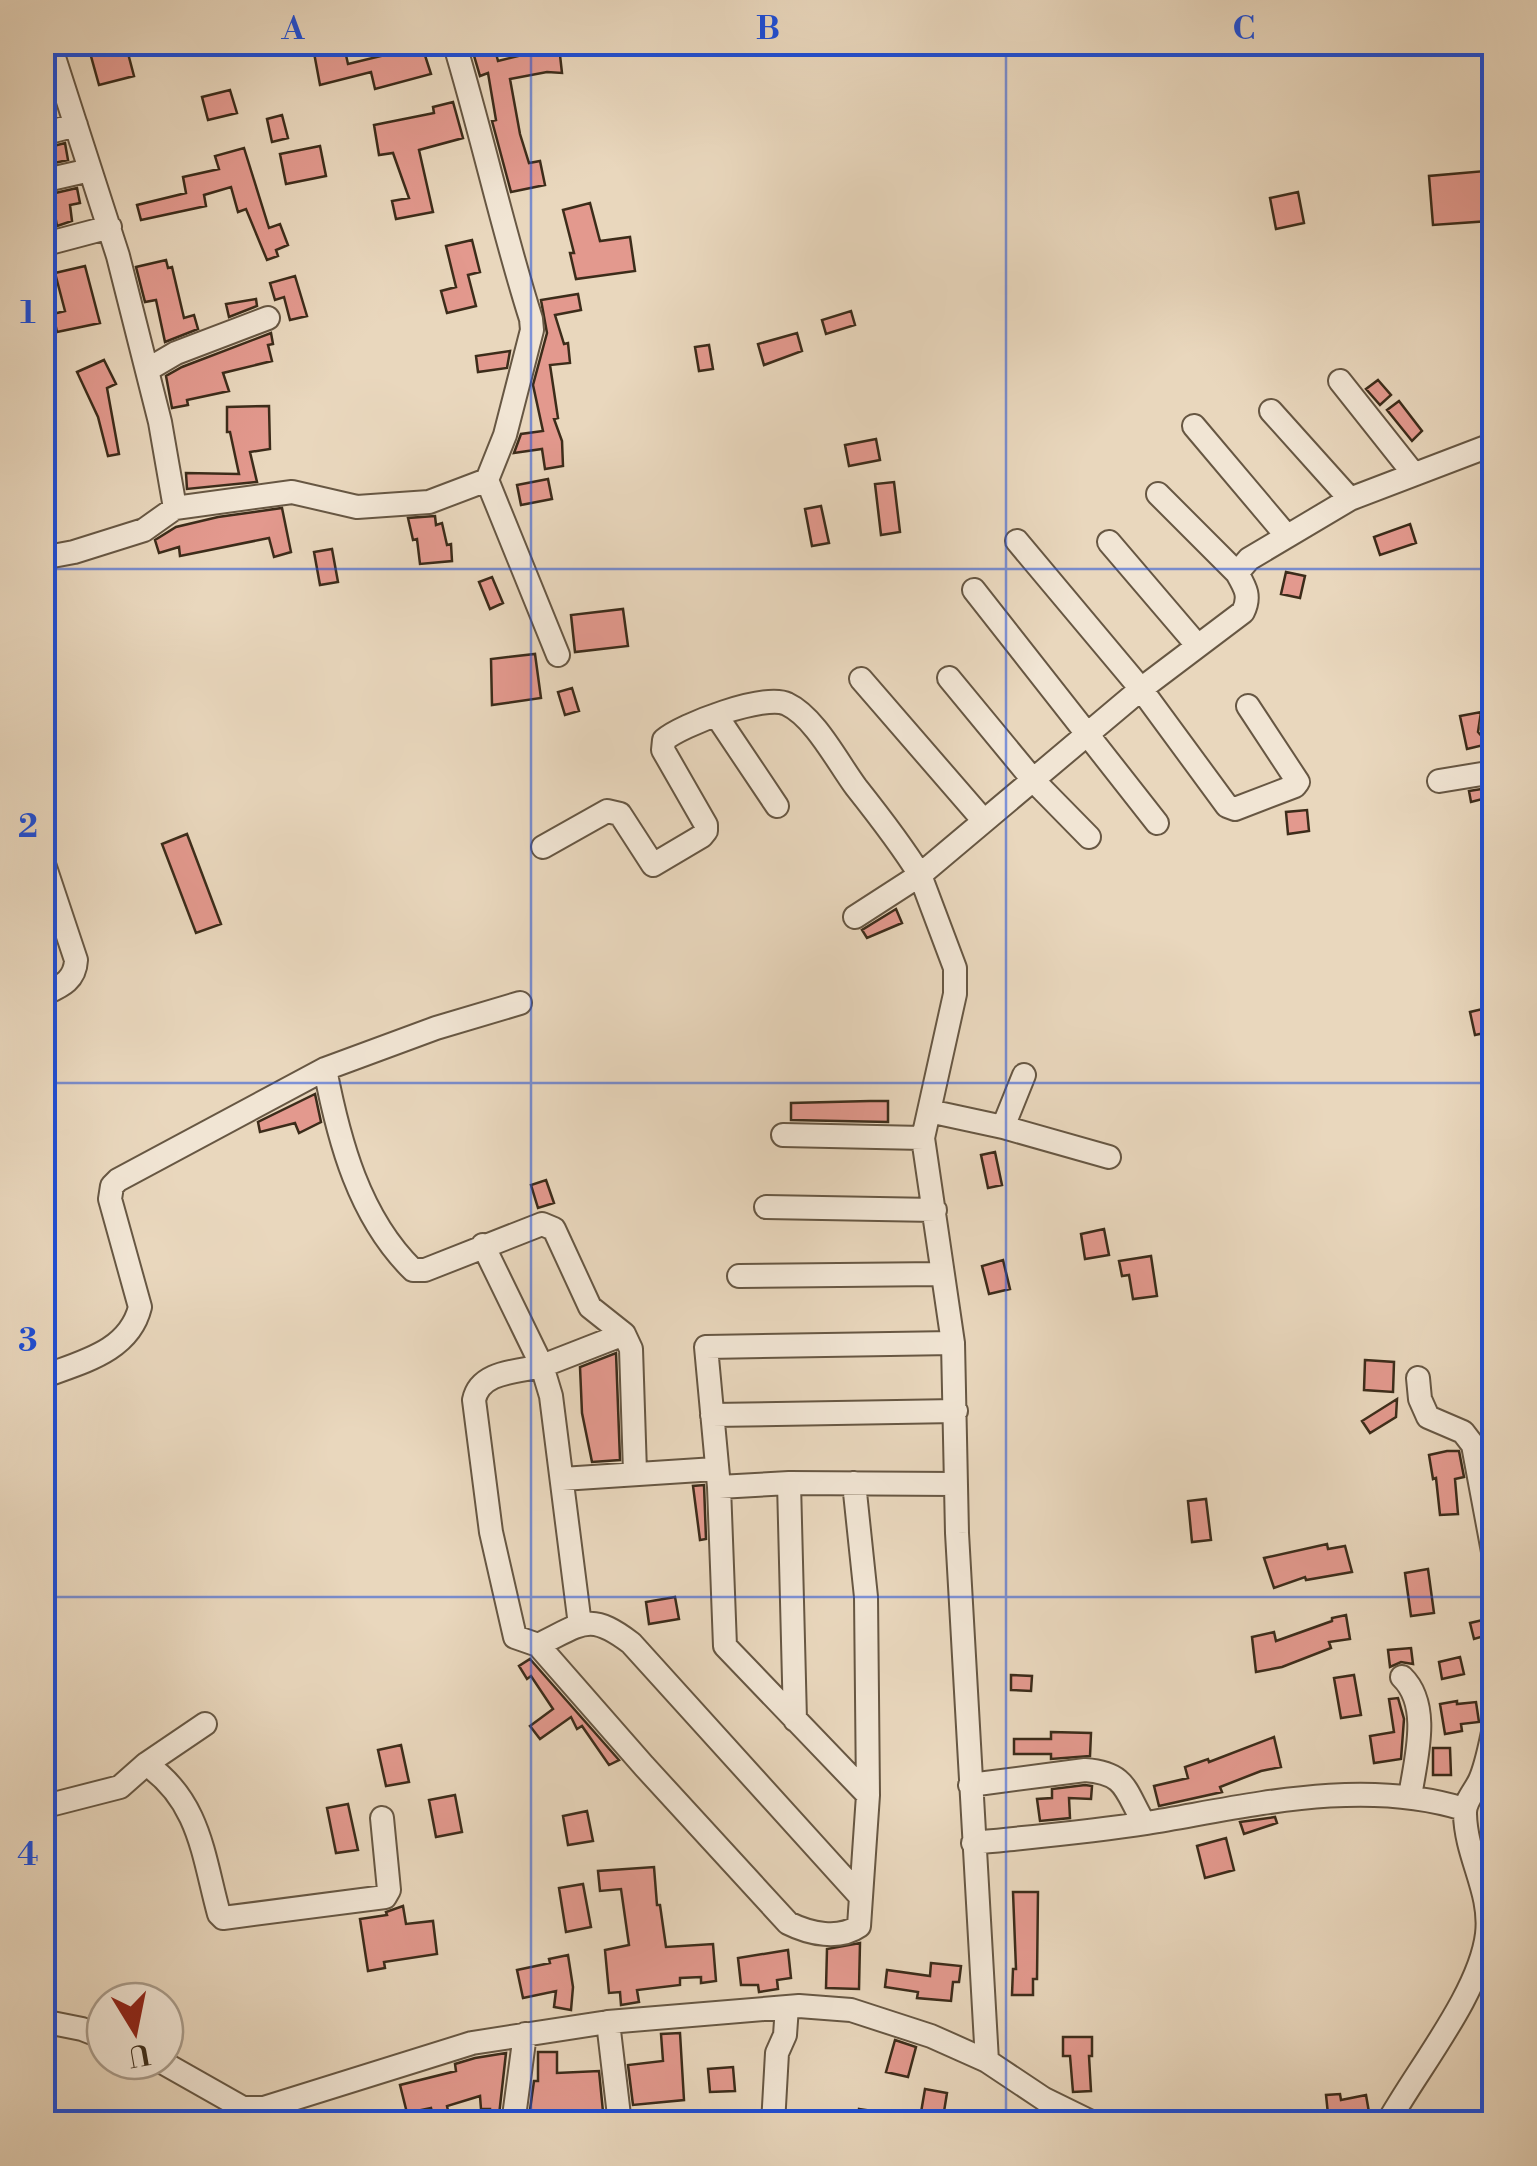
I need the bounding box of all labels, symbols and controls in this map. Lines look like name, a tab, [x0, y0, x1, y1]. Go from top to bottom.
text: A	[281, 9, 306, 49]
text: B	[756, 9, 780, 49]
text: C	[1233, 9, 1255, 49]
text: 1	[20, 293, 36, 333]
text: 2	[18, 807, 38, 847]
text: 3	[18, 1321, 38, 1361]
text: 4	[17, 1835, 39, 1875]
north arrow	[85, 1981, 185, 2081]
text: U	[125, 2035, 153, 2073]

